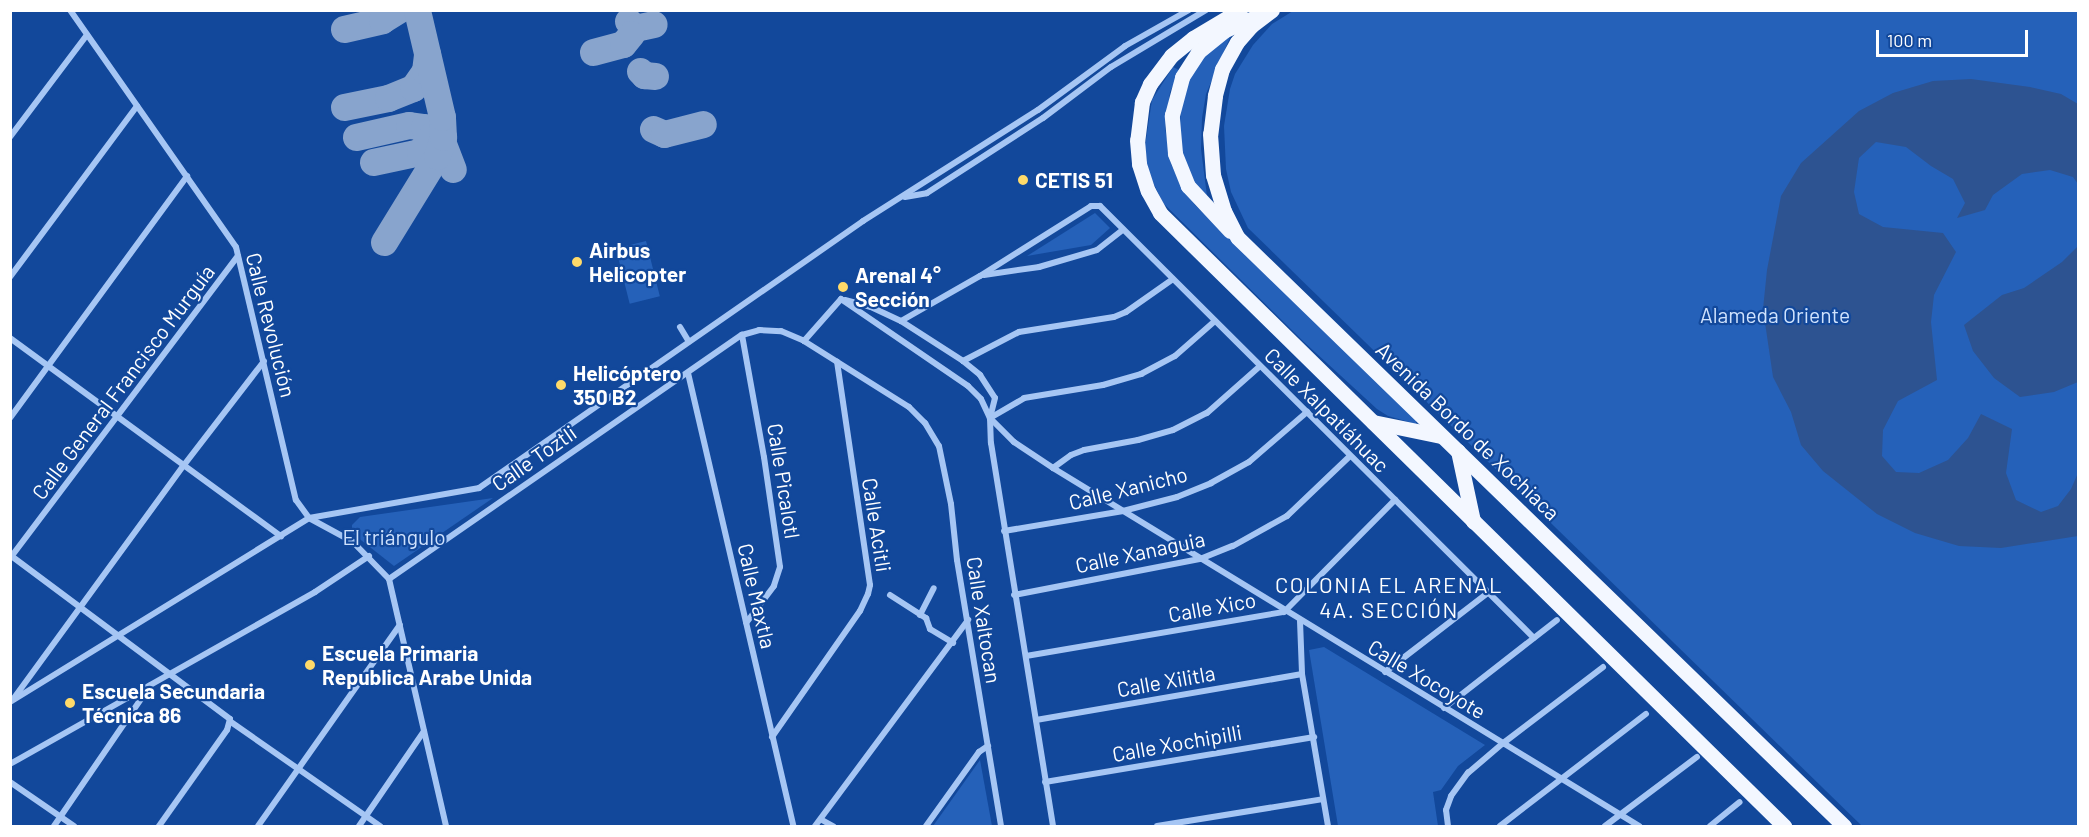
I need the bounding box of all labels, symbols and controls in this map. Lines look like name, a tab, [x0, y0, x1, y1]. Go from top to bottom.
scale bar	[1879, 18, 2030, 56]
text: 100 m	[1887, 29, 1932, 51]
place label: CETIS 51	[1035, 167, 1113, 193]
marker: CETIS 51	[1016, 173, 1030, 187]
place label: Airbus Helicopter	[589, 237, 686, 287]
street label: Calle Revolución	[241, 250, 301, 400]
marker: Airbus Helicopter	[570, 255, 584, 269]
street label: Calle General Francisco Murguía	[26, 260, 220, 504]
place label: Arenal 4° Sección	[855, 262, 941, 312]
marker: Arenal 4° Sección	[836, 280, 850, 294]
park label: Alameda Oriente	[1700, 302, 1850, 328]
street label: Avenida Bordo de Xochiaca	[1371, 337, 1565, 525]
street label: Calle Xalpatláhuac	[1259, 342, 1395, 478]
place label: Helicóptero 350 B2	[573, 360, 682, 410]
marker: Helicóptero 350 B2	[554, 378, 568, 392]
street label: Calle Toztli	[487, 420, 581, 496]
street label: Calle Picalotl	[762, 422, 806, 540]
street label: Calle Xanicho	[1066, 461, 1190, 515]
street label: Calle Acitli	[857, 476, 897, 574]
park label: El triángulo	[342, 524, 446, 550]
street label: Calle Xanaguia	[1073, 526, 1207, 578]
street label: Calle Maxtla	[733, 541, 781, 651]
street label: Calle Xaltocan	[962, 555, 1006, 685]
district label: COLONIA EL ARENAL 4A. SECCIÓN	[1275, 571, 1503, 622]
street label: Calle Xico	[1166, 587, 1258, 627]
street label: Calle Xocoyote	[1364, 634, 1490, 724]
place label: Escuela Primaria Republica Arabe Unida	[322, 640, 532, 690]
marker: Escuela Primaria Republica Arabe Unida	[303, 658, 317, 672]
street label: Calle Xilitla	[1115, 660, 1217, 702]
place label: Escuela Secundaria Técnica 86	[82, 678, 265, 728]
marker: Escuela Secundaria Técnica 86	[63, 696, 77, 710]
street label: Calle Xochipilli	[1110, 719, 1244, 767]

